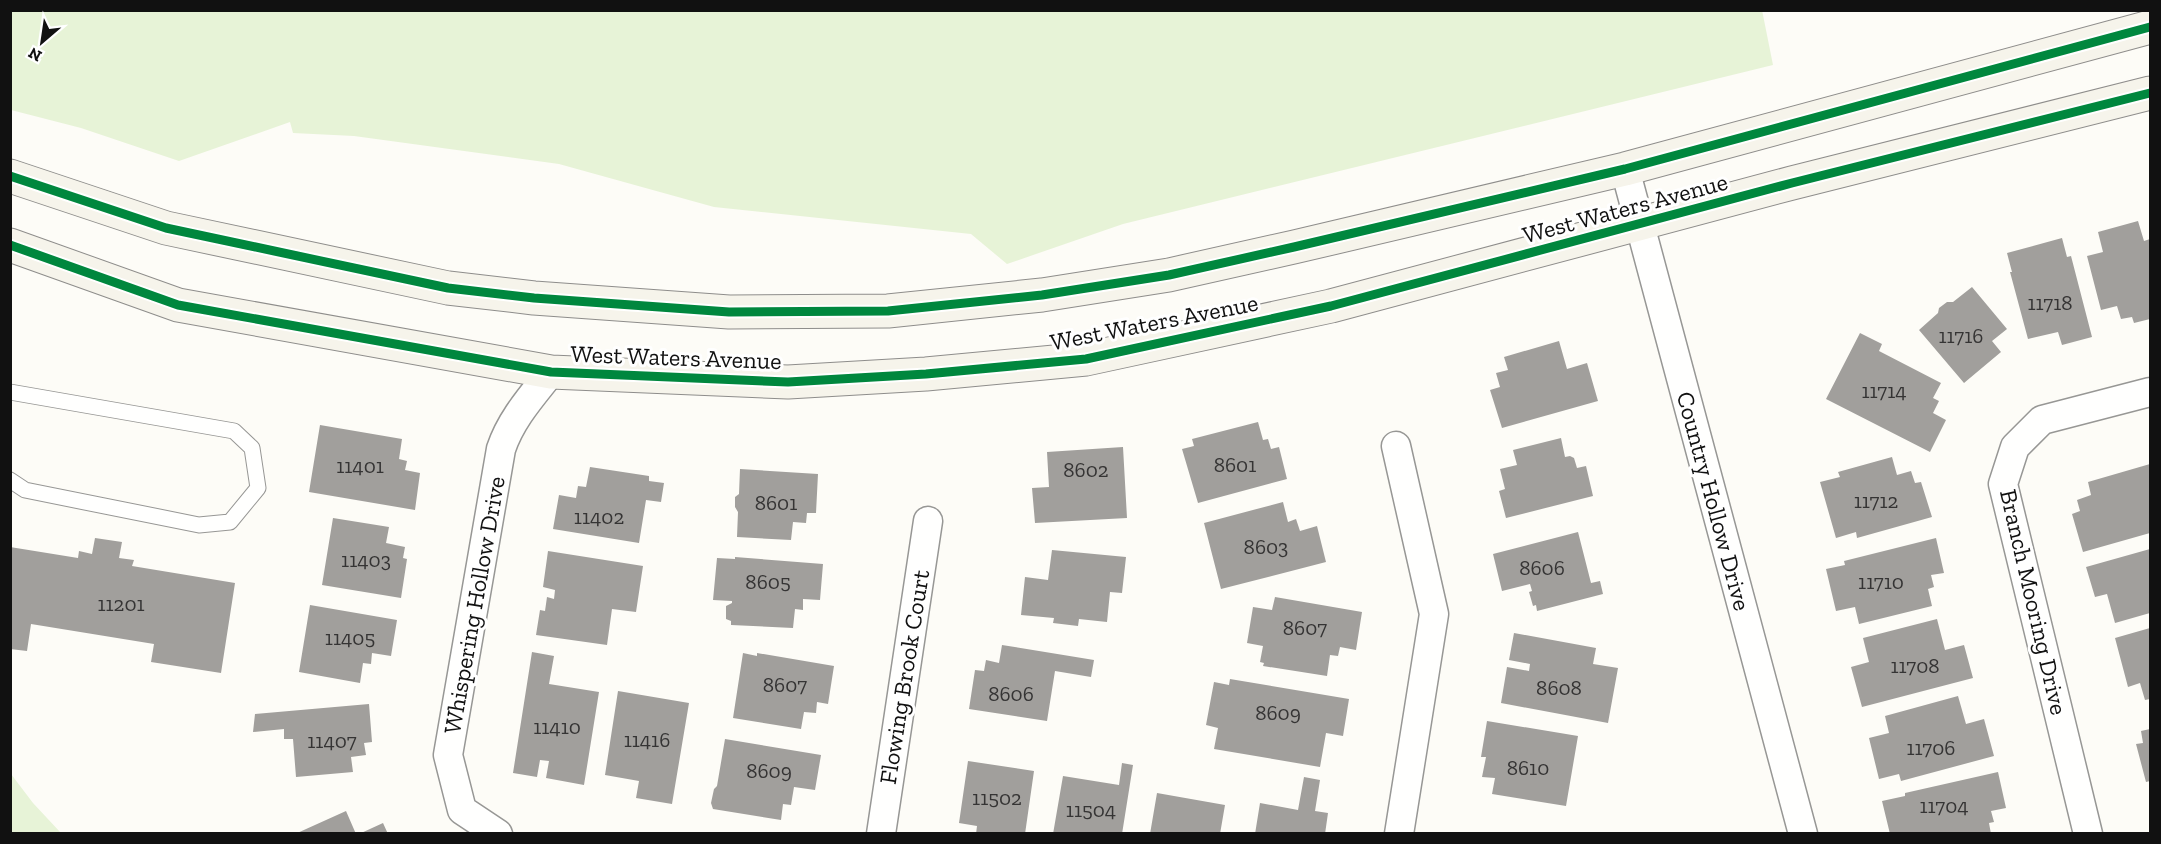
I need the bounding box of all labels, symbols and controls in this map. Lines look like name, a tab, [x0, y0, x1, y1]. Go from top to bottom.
north arrow	[12, 12, 72, 72]
text: N	[25, 43, 45, 66]
street label: West Waters Avenue	[1519, 167, 1731, 249]
street label: West Waters Avenue	[1048, 288, 1260, 356]
house number: 11718	[2027, 290, 2073, 315]
house number: 11716	[1939, 323, 1983, 348]
street label: West Waters Avenue	[570, 339, 782, 375]
house number: 11714	[1861, 378, 1907, 403]
street label: Country Hollow Drive	[1671, 388, 1757, 614]
house number: 8601	[1214, 452, 1256, 477]
house number: 11401	[336, 453, 384, 478]
house number: 8602	[1063, 457, 1109, 482]
street label: Whispering Hollow Drive	[437, 474, 511, 736]
street label: Branch Mooring Drive	[1994, 486, 2074, 718]
house number: 11712	[1854, 488, 1898, 513]
house number: 8601	[755, 490, 797, 515]
house number: 11402	[574, 504, 624, 529]
house number: 8603	[1244, 534, 1288, 559]
house number: 11403	[341, 547, 391, 572]
house number: 8606	[1519, 555, 1565, 580]
street label: Flowing Brook Court	[873, 568, 935, 786]
house number: 8605	[745, 569, 791, 594]
house number: 11710	[1858, 569, 1904, 594]
house number: 11201	[97, 591, 145, 616]
house number: 8607	[1283, 615, 1327, 640]
house number: 11405	[325, 625, 375, 650]
house number: 11708	[1890, 653, 1940, 678]
house number: 8607	[763, 672, 807, 697]
house number: 8608	[1536, 675, 1582, 700]
house number: 8606	[988, 681, 1034, 706]
house number: 8609	[1255, 700, 1301, 725]
house number: 11410	[533, 714, 581, 739]
house number: 11416	[624, 727, 670, 752]
house number: 11407	[307, 728, 357, 753]
house number: 11706	[1907, 735, 1955, 760]
house number: 8610	[1507, 755, 1549, 780]
house number: 8609	[746, 758, 792, 783]
house number: 11502	[972, 785, 1022, 810]
house number: 11704	[1919, 793, 1969, 818]
house number: 11504	[1066, 797, 1116, 822]

